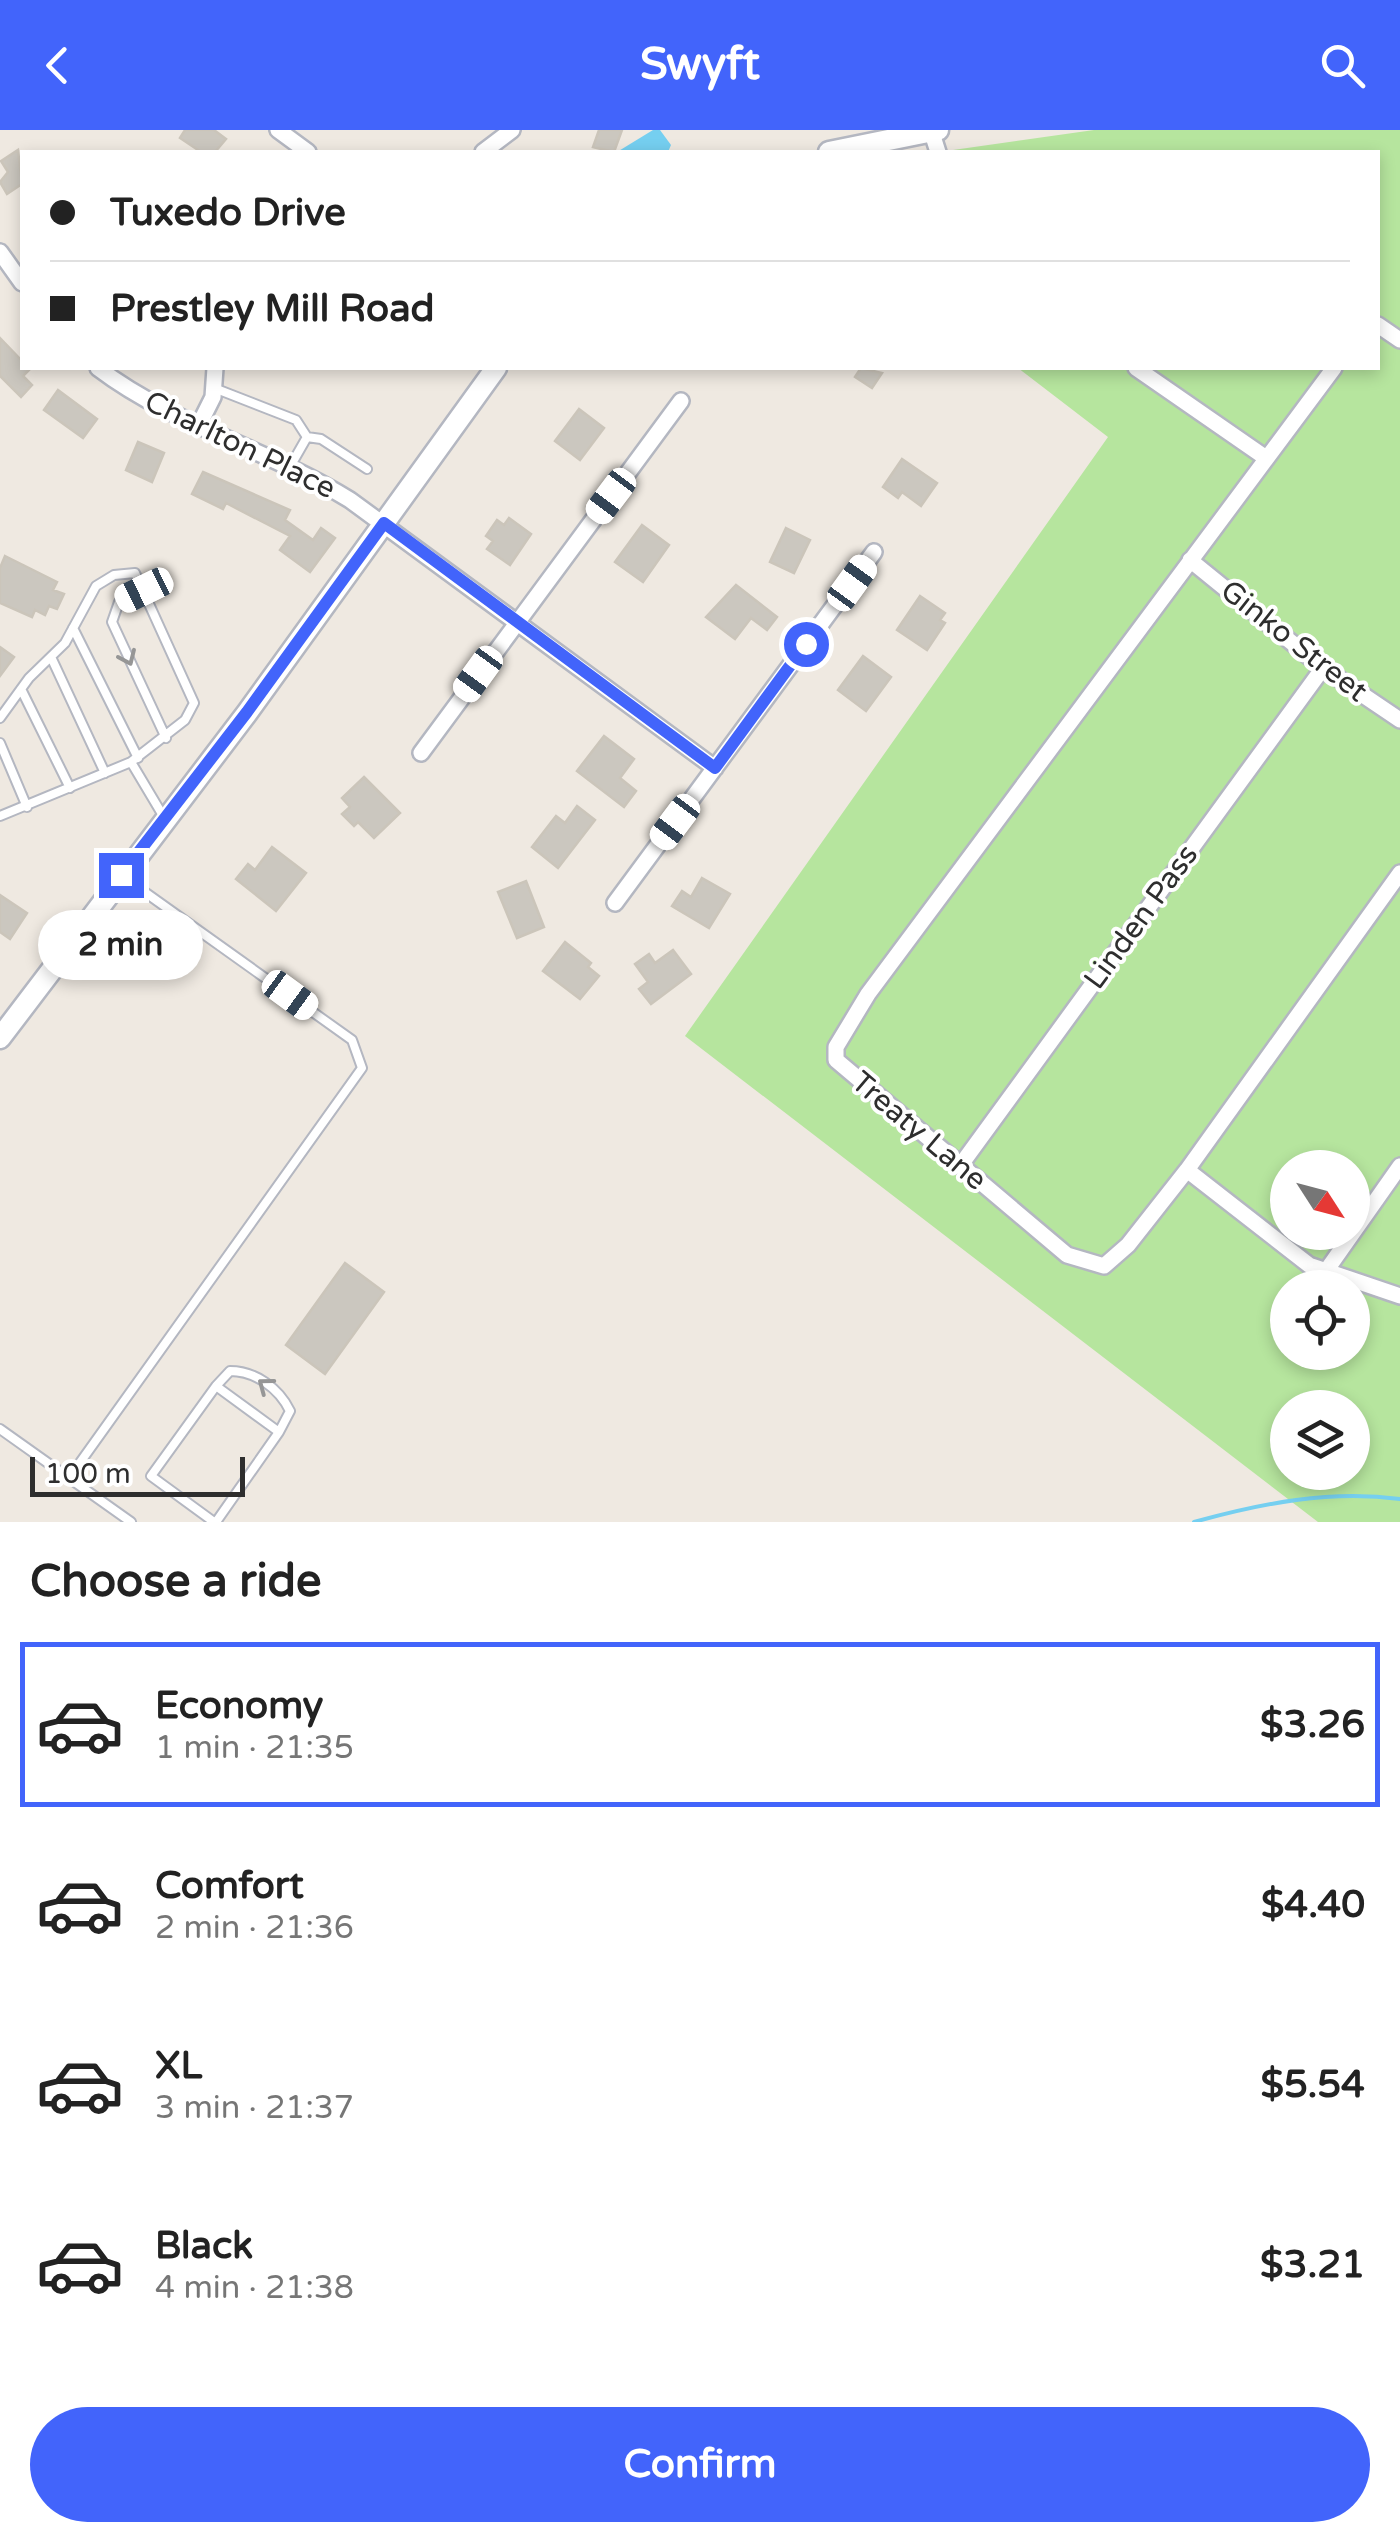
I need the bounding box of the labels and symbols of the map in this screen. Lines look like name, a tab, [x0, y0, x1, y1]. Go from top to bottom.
street label: Charlton Place	[139, 383, 341, 507]
car	[581, 463, 641, 529]
car	[822, 550, 882, 616]
car	[110, 563, 178, 617]
street label: Ginko Street	[1213, 572, 1375, 710]
route start	[784, 622, 829, 667]
car	[448, 641, 508, 707]
one-way arrow	[116, 648, 136, 666]
car	[645, 789, 705, 855]
street label: Linden Pass	[1076, 837, 1206, 997]
route end	[99, 853, 144, 898]
callout: 2 min	[38, 910, 204, 980]
car	[257, 965, 323, 1025]
street label: Treaty Lane	[844, 1064, 994, 1198]
north arrow	[1270, 1150, 1370, 1250]
one-way arrow	[258, 1379, 276, 1396]
scale bar	[30, 1452, 245, 1496]

